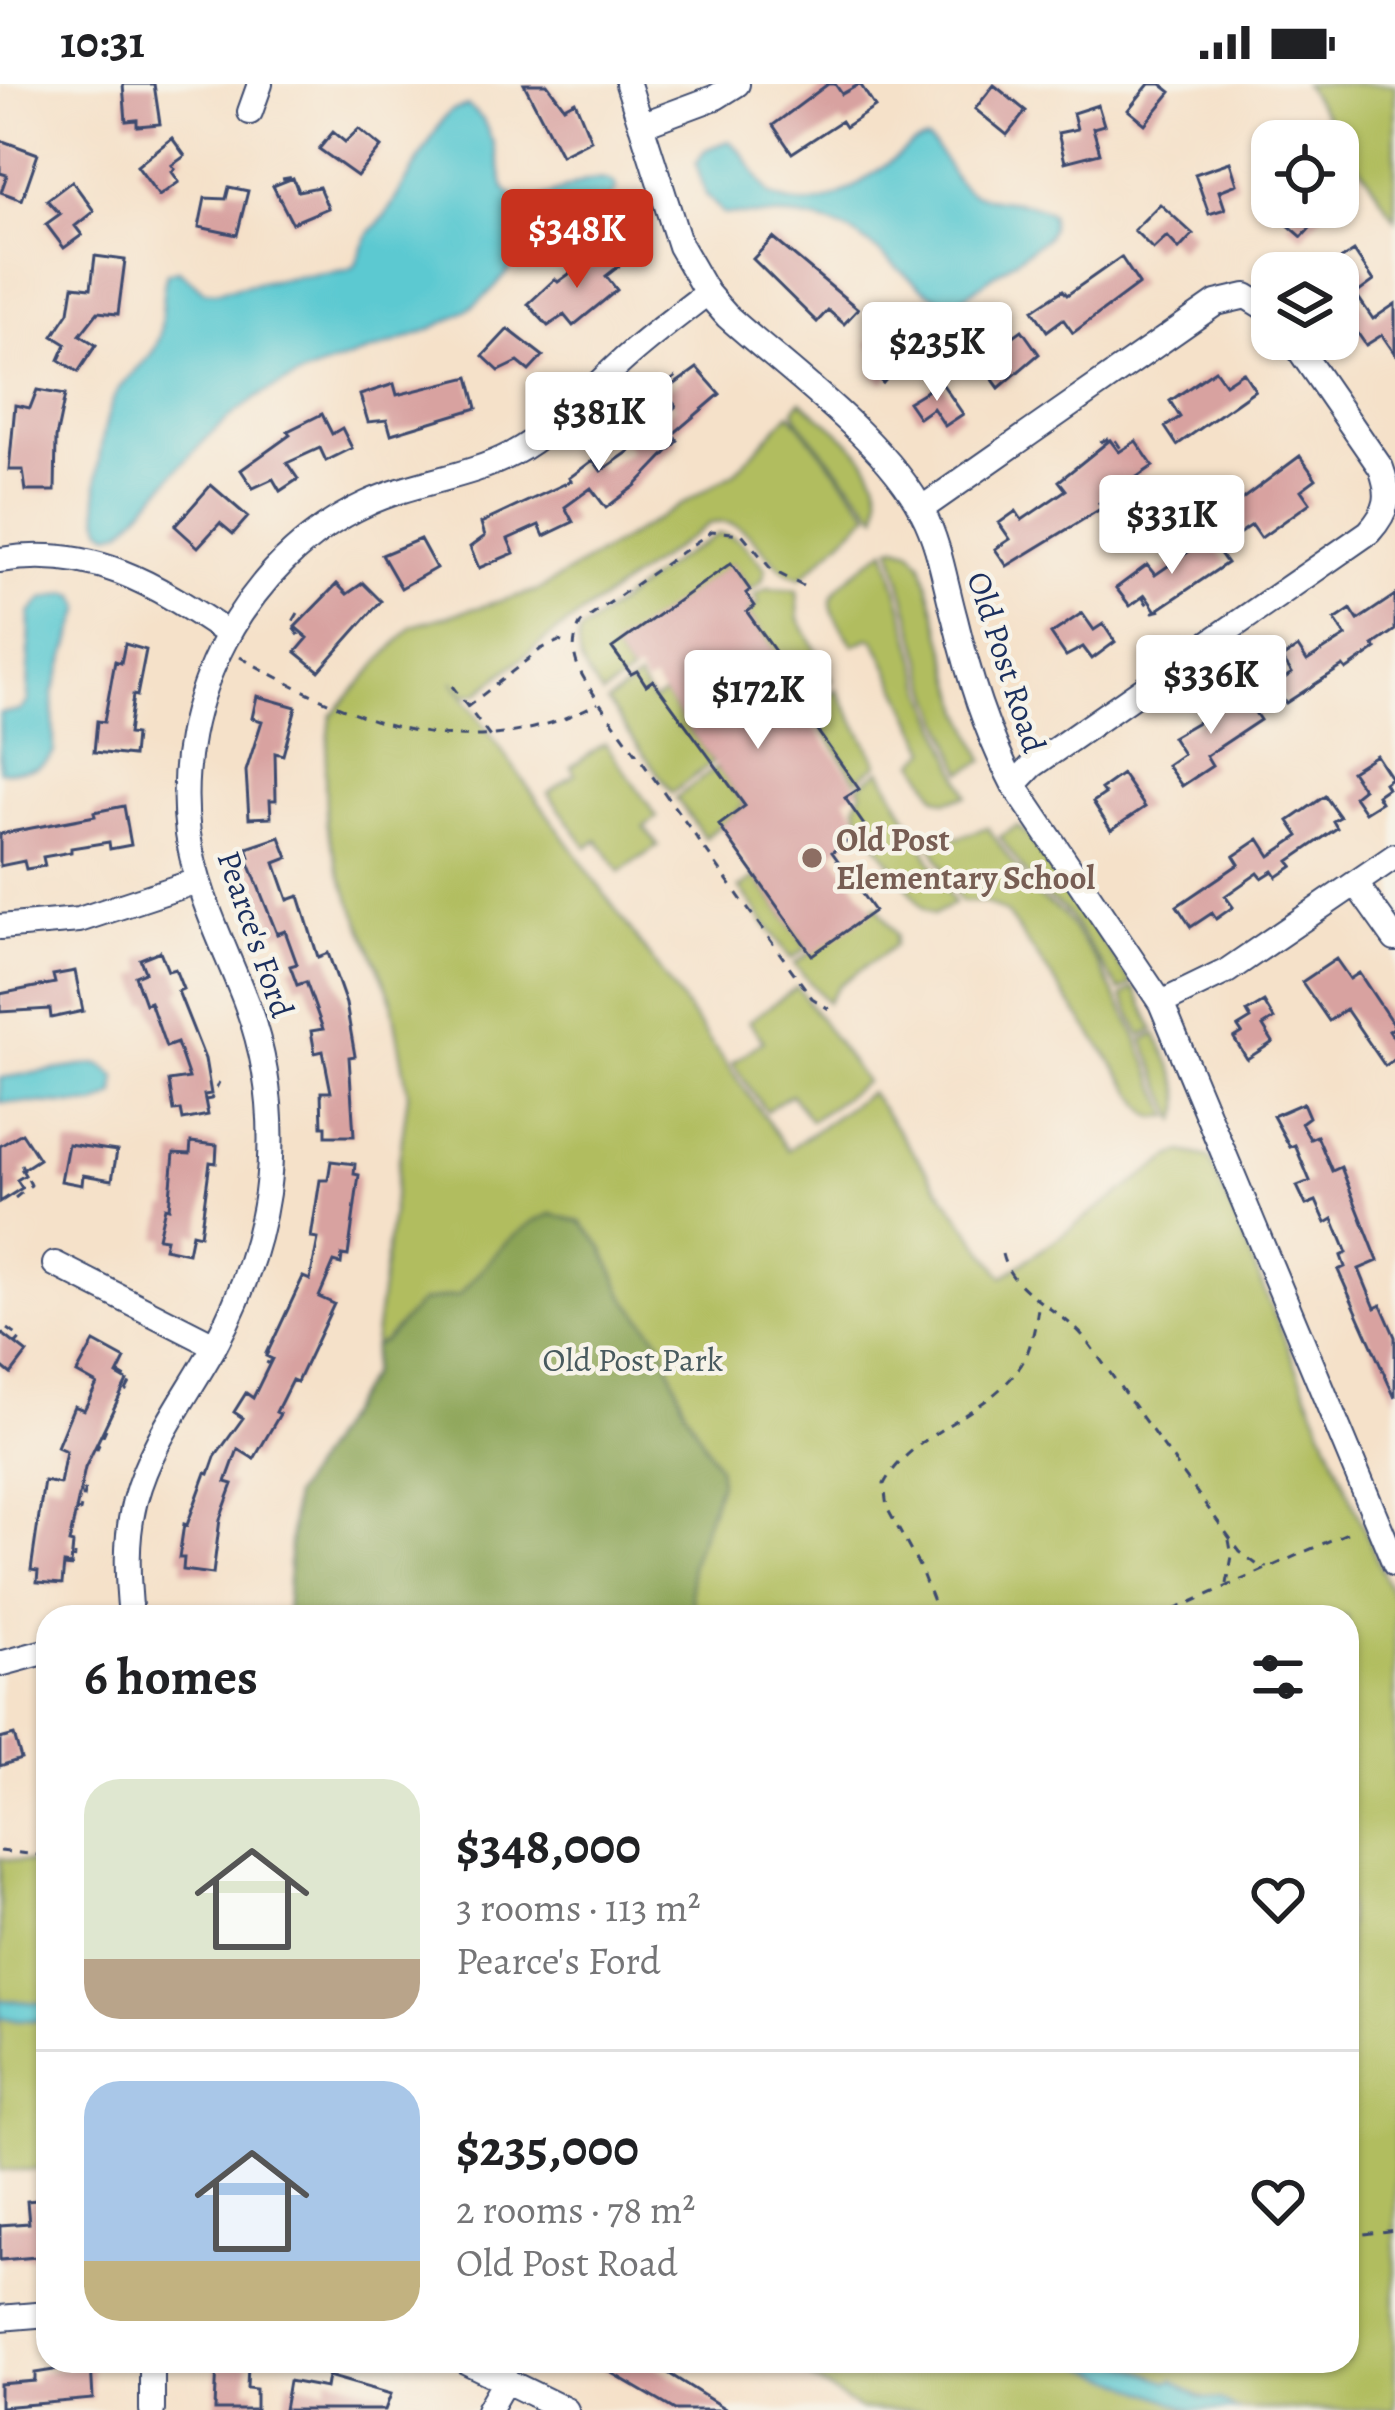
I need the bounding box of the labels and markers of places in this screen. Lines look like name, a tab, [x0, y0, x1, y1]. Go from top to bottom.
pin: $348K	[493, 189, 661, 291]
pin: $235K	[853, 302, 1021, 404]
pin: $381K	[515, 372, 683, 474]
pin: $331K	[1088, 475, 1256, 577]
pin: $336K	[1127, 635, 1295, 737]
pin: $172K	[674, 650, 842, 752]
place label: Old Post Elementary School	[836, 817, 1095, 900]
marker: Old Post Elementary School	[799, 845, 825, 871]

